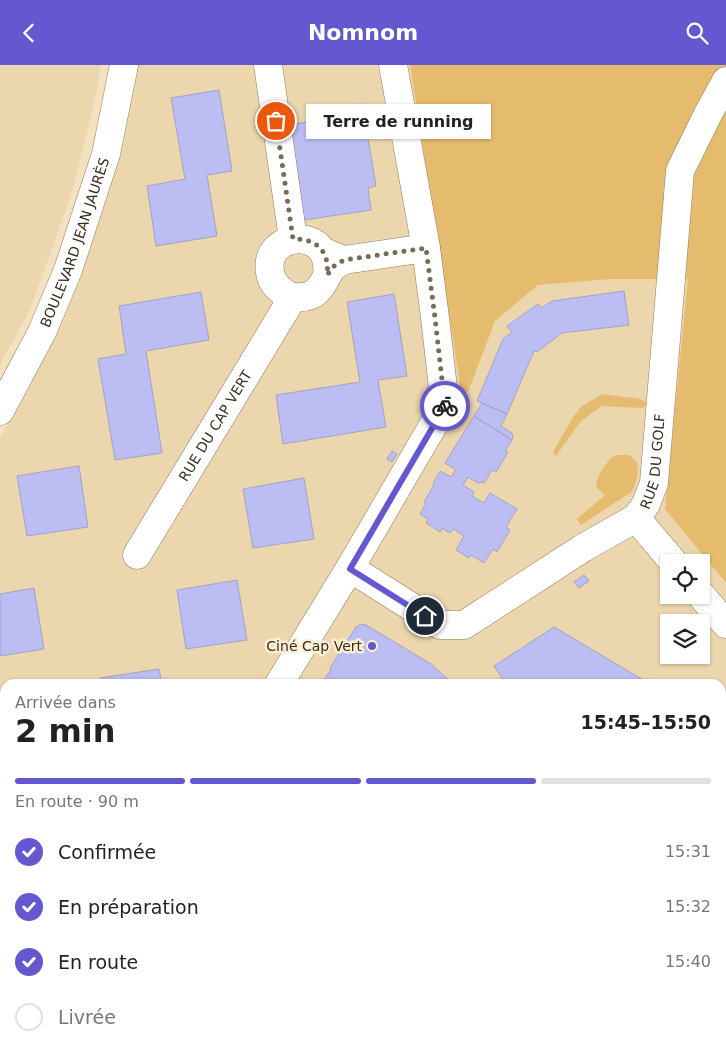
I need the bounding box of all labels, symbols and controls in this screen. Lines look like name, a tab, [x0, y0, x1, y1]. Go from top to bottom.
icon: back	[15, 19, 43, 47]
icon: search	[683, 19, 711, 47]
text: Nomnom	[308, 20, 418, 45]
pin	[255, 100, 297, 142]
callout: Terre de running	[306, 103, 491, 139]
icon: bag	[262, 107, 290, 135]
text: Terre de running	[323, 112, 474, 131]
street label: BOULEVARD JEAN JAURÈS	[37, 155, 112, 330]
street label: RUE DU CAP VERT	[175, 367, 255, 484]
courier	[420, 381, 470, 431]
icon: bike	[431, 392, 459, 420]
street label: RUE DU GOLF	[637, 413, 668, 511]
map controls	[660, 554, 710, 664]
button: locate	[660, 554, 710, 604]
pin	[404, 595, 446, 637]
icon: home	[411, 602, 439, 630]
button: layers	[660, 614, 710, 664]
place label: Ciné Cap Vert	[266, 638, 362, 654]
marker: Ciné Cap Vert	[366, 640, 378, 652]
text: Arrivée dans	[15, 693, 116, 712]
text: 15:45–15:50	[581, 711, 711, 733]
text: 2 min	[15, 712, 116, 750]
text: En route · 90 m	[15, 792, 139, 811]
icon: check	[15, 838, 43, 866]
text: Confirmée	[58, 841, 156, 863]
text: 15:31	[665, 842, 711, 861]
icon: check	[15, 893, 43, 921]
text: En préparation	[58, 896, 199, 918]
text: 15:32	[665, 897, 711, 916]
icon: check	[15, 948, 43, 976]
text: En route	[58, 951, 138, 973]
text: 15:40	[665, 952, 711, 971]
text: Livrée	[58, 1006, 116, 1028]

